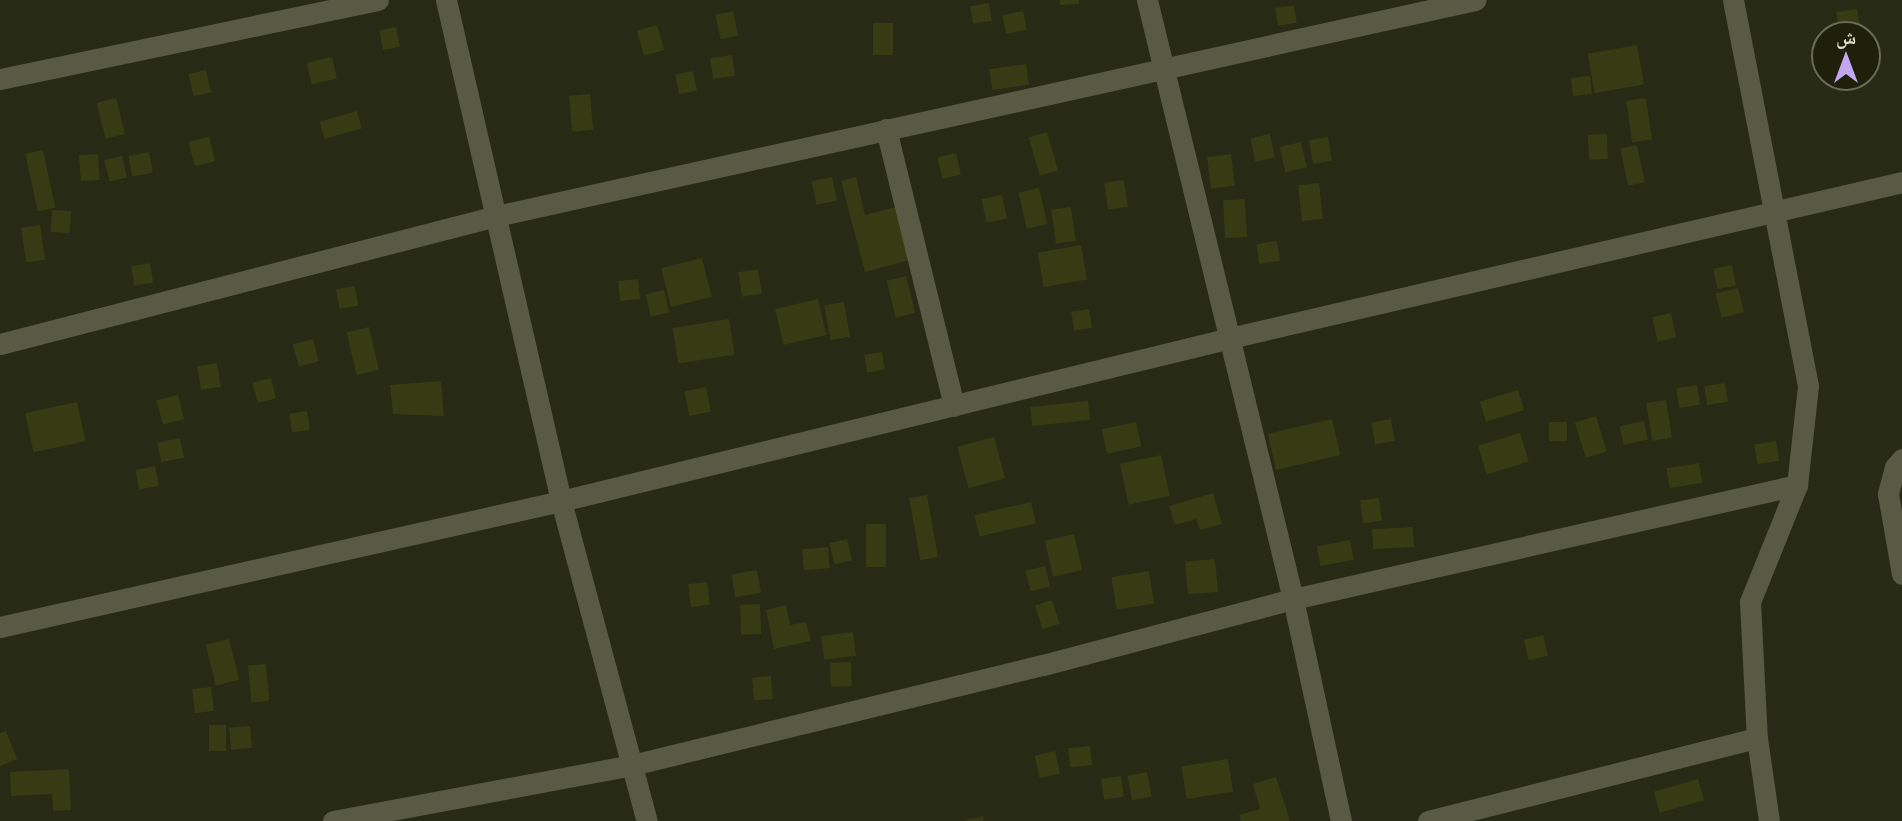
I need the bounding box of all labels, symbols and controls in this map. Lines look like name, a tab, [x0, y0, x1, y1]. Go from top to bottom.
north arrow	[1811, 21, 1881, 91]
text: ش	[1836, 24, 1856, 50]

